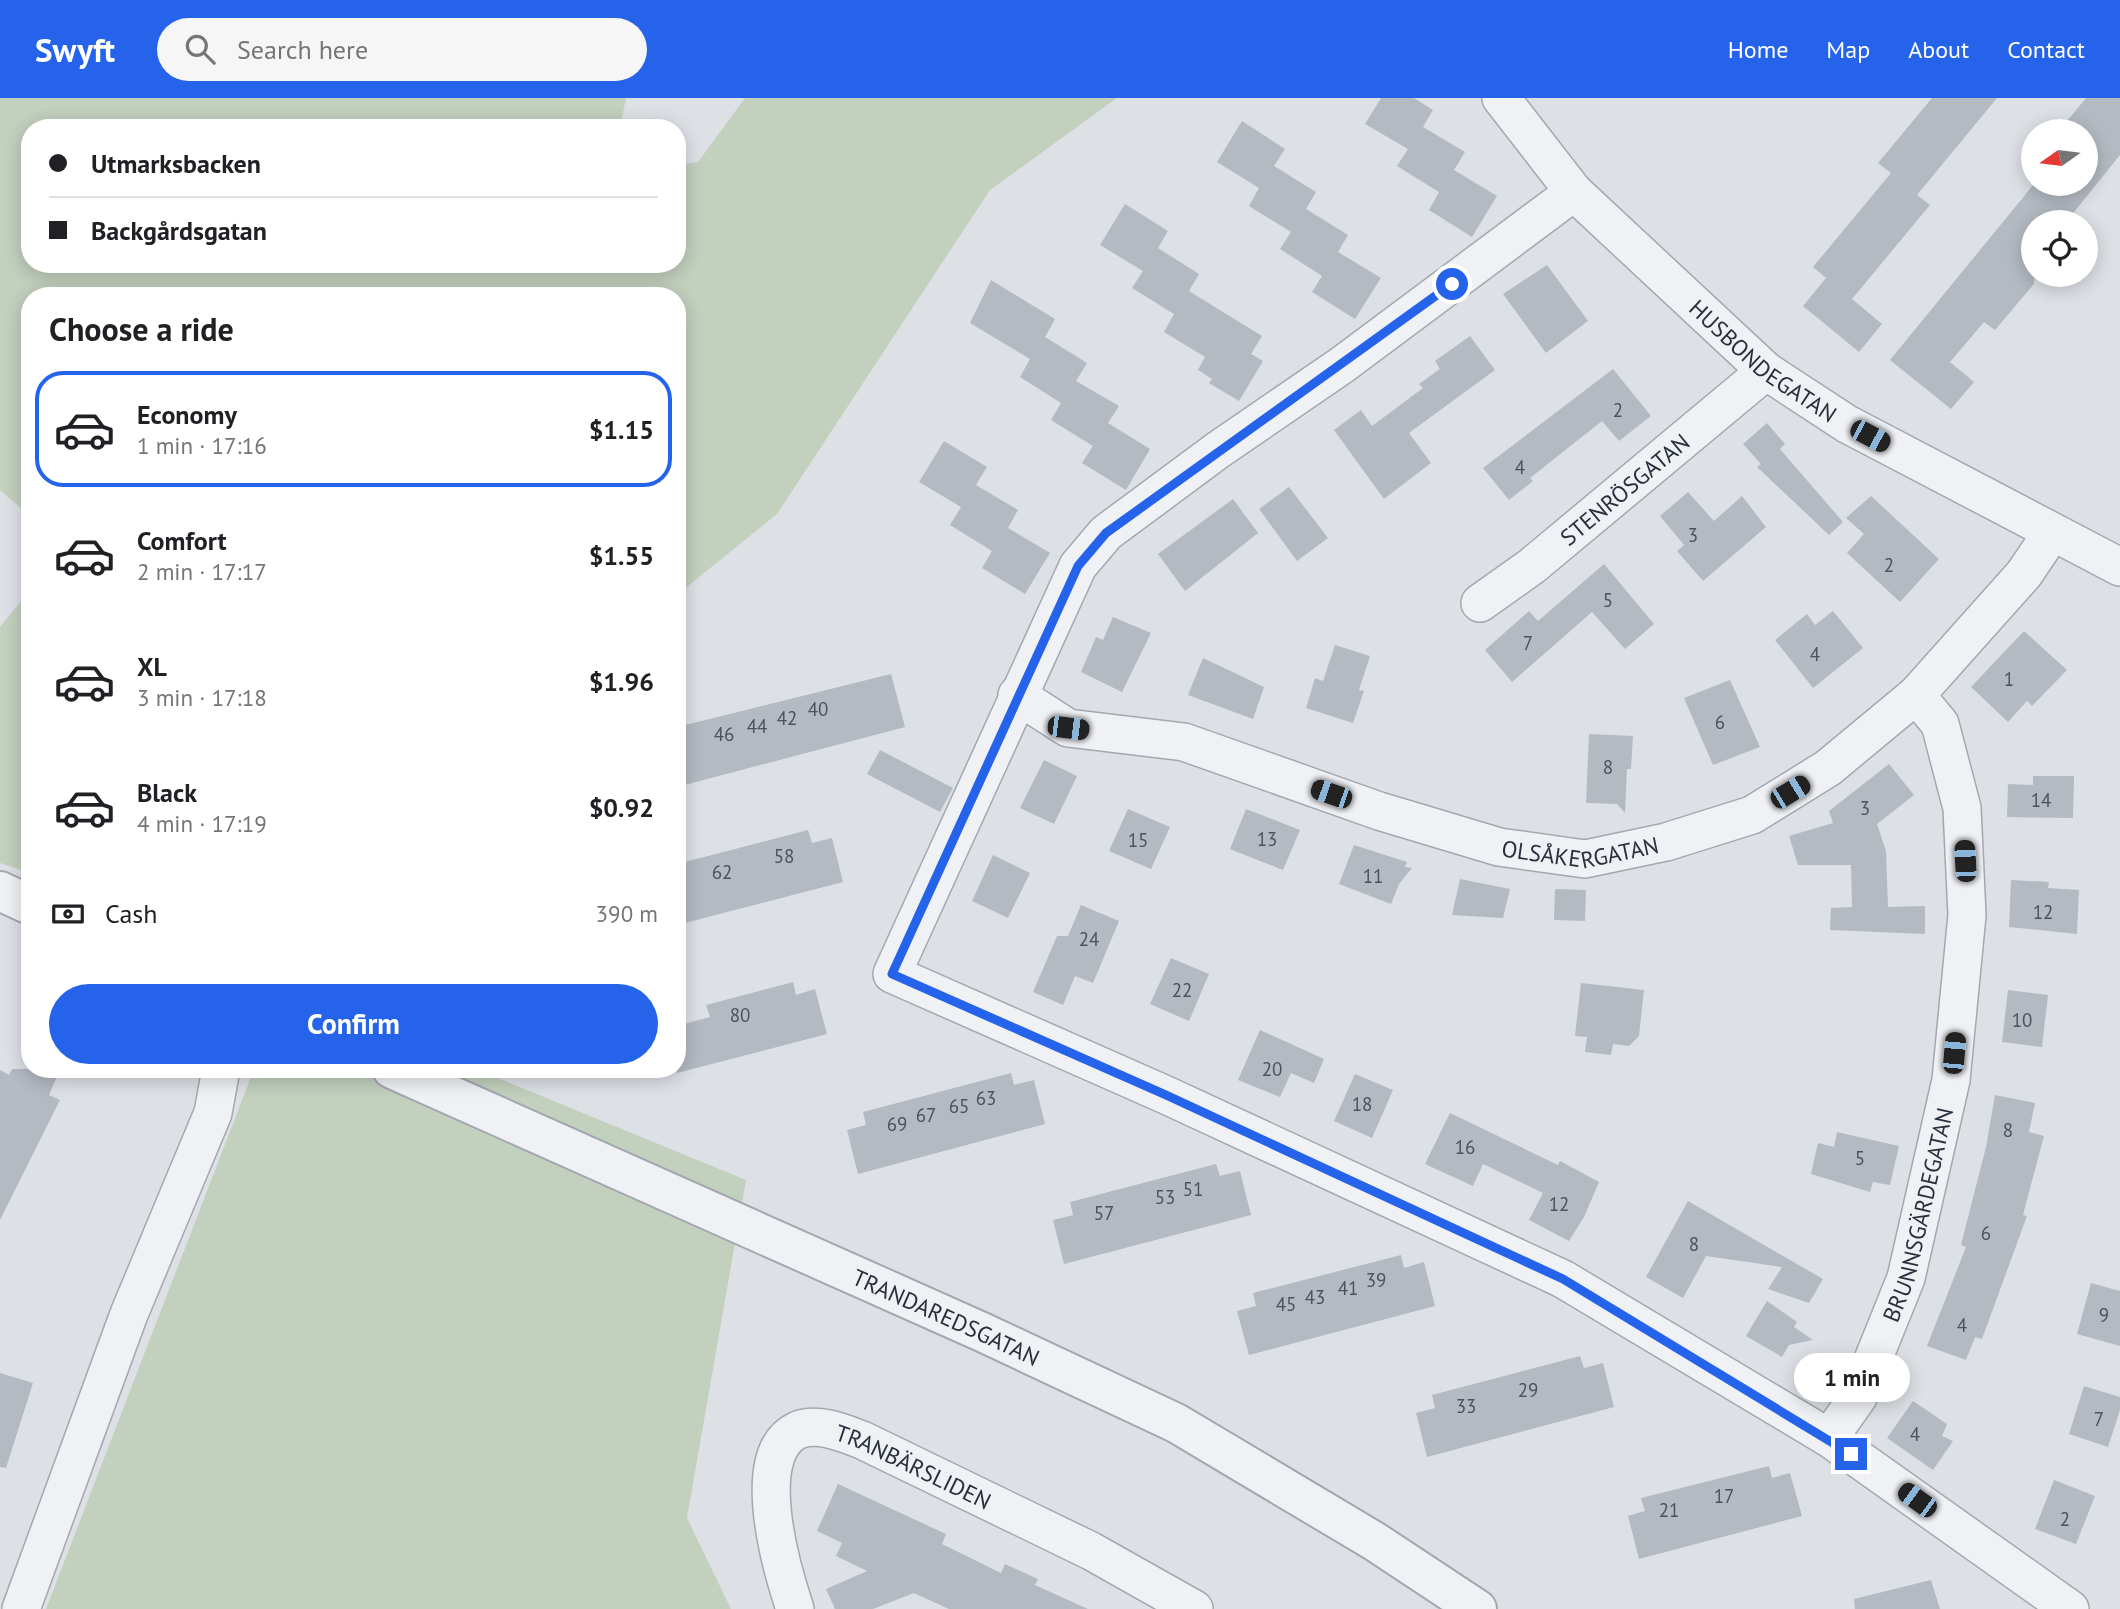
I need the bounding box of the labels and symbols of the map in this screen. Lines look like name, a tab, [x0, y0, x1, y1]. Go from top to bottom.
north arrow	[2021, 119, 2098, 196]
route start	[1436, 268, 1468, 300]
street label: HUSBONDEGATAN	[1684, 293, 1843, 428]
house number: 2	[1613, 398, 1623, 422]
car	[1847, 417, 1894, 455]
street label: STENRÖSGATAN	[1554, 427, 1695, 551]
house number: 4	[1515, 455, 1525, 479]
house number: 3	[1688, 523, 1698, 547]
house number: 2	[1884, 553, 1894, 577]
house number: 5	[1603, 588, 1613, 612]
house number: 7	[1523, 631, 1533, 655]
house number: 4	[1810, 642, 1820, 666]
house number: 1	[2004, 667, 2014, 691]
house number: 40	[808, 697, 828, 721]
house number: 42	[777, 706, 797, 730]
house number: 6	[1715, 710, 1725, 734]
house number: 44	[747, 714, 767, 738]
car	[1046, 715, 1091, 741]
house number: 46	[714, 722, 734, 746]
house number: 8	[1603, 755, 1613, 779]
car	[1767, 772, 1814, 812]
car	[1308, 777, 1355, 811]
house number: 14	[2031, 788, 2051, 812]
house number: 3	[1860, 796, 1870, 820]
house number: 13	[1257, 827, 1277, 851]
house number: 15	[1128, 828, 1148, 852]
street label: OLSÅKERGATAN	[1500, 829, 1661, 874]
car	[1954, 839, 1977, 883]
house number: 58	[774, 844, 794, 868]
house number: 62	[712, 860, 732, 884]
house number: 11	[1363, 864, 1383, 888]
house number: 12	[2033, 900, 2053, 924]
house number: 24	[1079, 927, 1099, 951]
house number: 22	[1172, 978, 1192, 1002]
house number: 80	[730, 1003, 750, 1027]
house number: 10	[2012, 1008, 2032, 1032]
car	[1942, 1031, 1967, 1075]
house number: 20	[1262, 1057, 1282, 1081]
house number: 63	[976, 1086, 996, 1110]
house number: 18	[1352, 1092, 1372, 1116]
house number: 65	[949, 1094, 969, 1118]
house number: 67	[916, 1103, 936, 1127]
street label: BRUNNSGÄRDEGATAN	[1875, 1105, 1959, 1326]
house number: 69	[887, 1112, 907, 1136]
house number: 8	[2003, 1118, 2013, 1142]
house number: 16	[1455, 1135, 1475, 1159]
house number: 5	[1855, 1146, 1865, 1170]
house number: 51	[1183, 1177, 1203, 1201]
house number: 53	[1155, 1185, 1175, 1209]
house number: 12	[1549, 1192, 1569, 1216]
house number: 57	[1094, 1201, 1114, 1225]
house number: 6	[1981, 1221, 1991, 1245]
house number: 8	[1689, 1232, 1699, 1256]
street label: TRANDAREDSGATAN	[848, 1262, 1044, 1372]
house number: 39	[1366, 1268, 1386, 1292]
house number: 41	[1338, 1276, 1358, 1300]
house number: 43	[1305, 1285, 1325, 1309]
house number: 45	[1276, 1292, 1296, 1316]
house number: 9	[2099, 1303, 2109, 1327]
house number: 4	[1957, 1313, 1967, 1337]
callout: 1 min	[1793, 1352, 1909, 1402]
house number: 29	[1518, 1378, 1538, 1402]
house number: 33	[1456, 1394, 1476, 1418]
house number: 7	[2094, 1407, 2104, 1431]
street label: TRANBÄRSLIDEN	[832, 1417, 996, 1515]
house number: 4	[1910, 1422, 1920, 1446]
route end	[1835, 1438, 1867, 1470]
car	[1894, 1479, 1941, 1521]
house number: 17	[1714, 1484, 1734, 1508]
house number: 21	[1659, 1498, 1679, 1522]
house number: 2	[2060, 1507, 2070, 1531]

